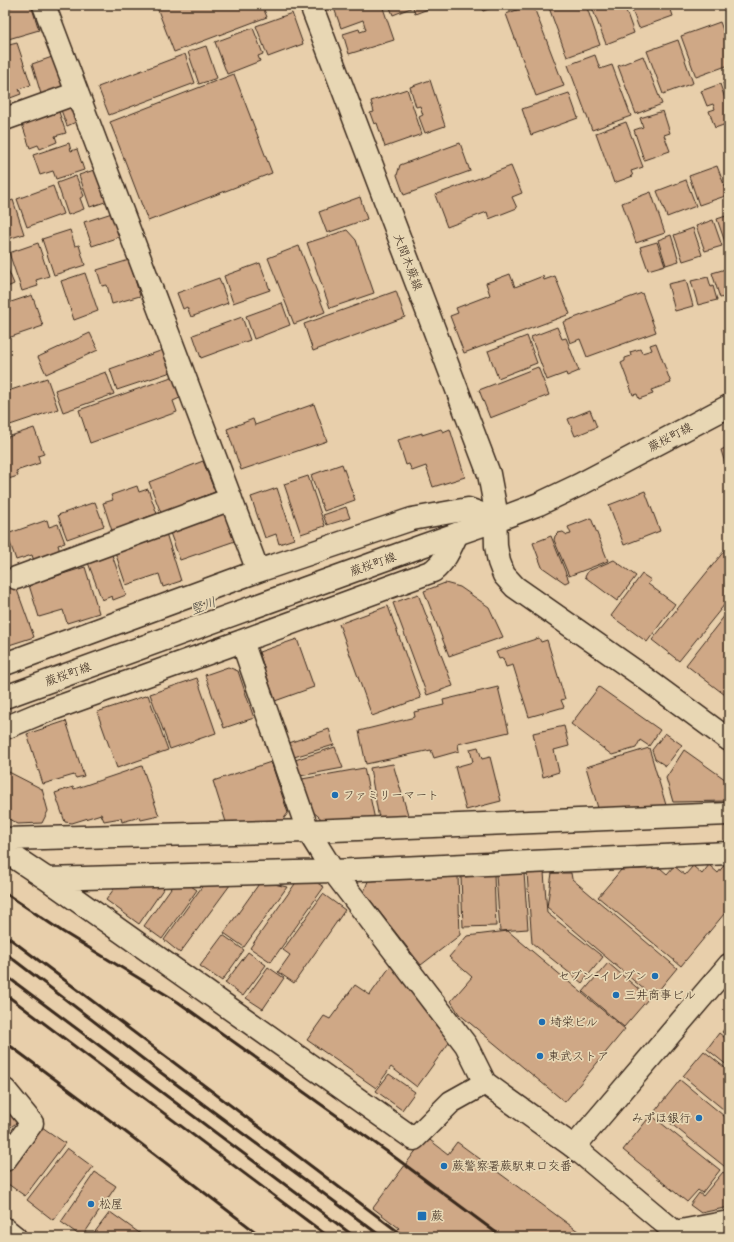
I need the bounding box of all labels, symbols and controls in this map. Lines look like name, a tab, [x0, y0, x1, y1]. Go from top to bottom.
street label: 大間木蕨線	[391, 231, 427, 293]
street label: 蕨桜町線	[645, 418, 694, 454]
street label: 蕨桜町線	[347, 547, 398, 579]
water label: 竪川	[188, 592, 218, 617]
street label: 蕨桜町線	[42, 657, 93, 689]
place label: ファミリーマート	[343, 786, 439, 802]
marker: ファミリーマート	[330, 790, 340, 800]
place label: セブン-イレブン	[558, 967, 647, 983]
marker: セブン-イレブン	[650, 971, 660, 981]
place label: 三井商事ビル	[624, 986, 696, 1002]
marker: 三井商事ビル	[611, 990, 621, 1000]
place label: 埼栄ビル	[550, 1013, 598, 1029]
marker: 埼栄ビル	[537, 1017, 547, 1027]
place label: 東武ストア	[548, 1047, 609, 1063]
marker: 東武ストア	[535, 1051, 545, 1061]
place label: みずほ銀行	[631, 1109, 691, 1125]
marker: みずほ銀行	[694, 1113, 704, 1123]
place label: 蕨警察署蕨駅東口交番	[452, 1157, 572, 1173]
marker: 蕨警察署蕨駅東口交番	[439, 1161, 449, 1171]
place label: 松屋	[99, 1195, 123, 1211]
marker: 松屋	[86, 1199, 96, 1209]
place label: 蕨	[431, 1207, 443, 1223]
marker: 蕨	[416, 1210, 428, 1222]

